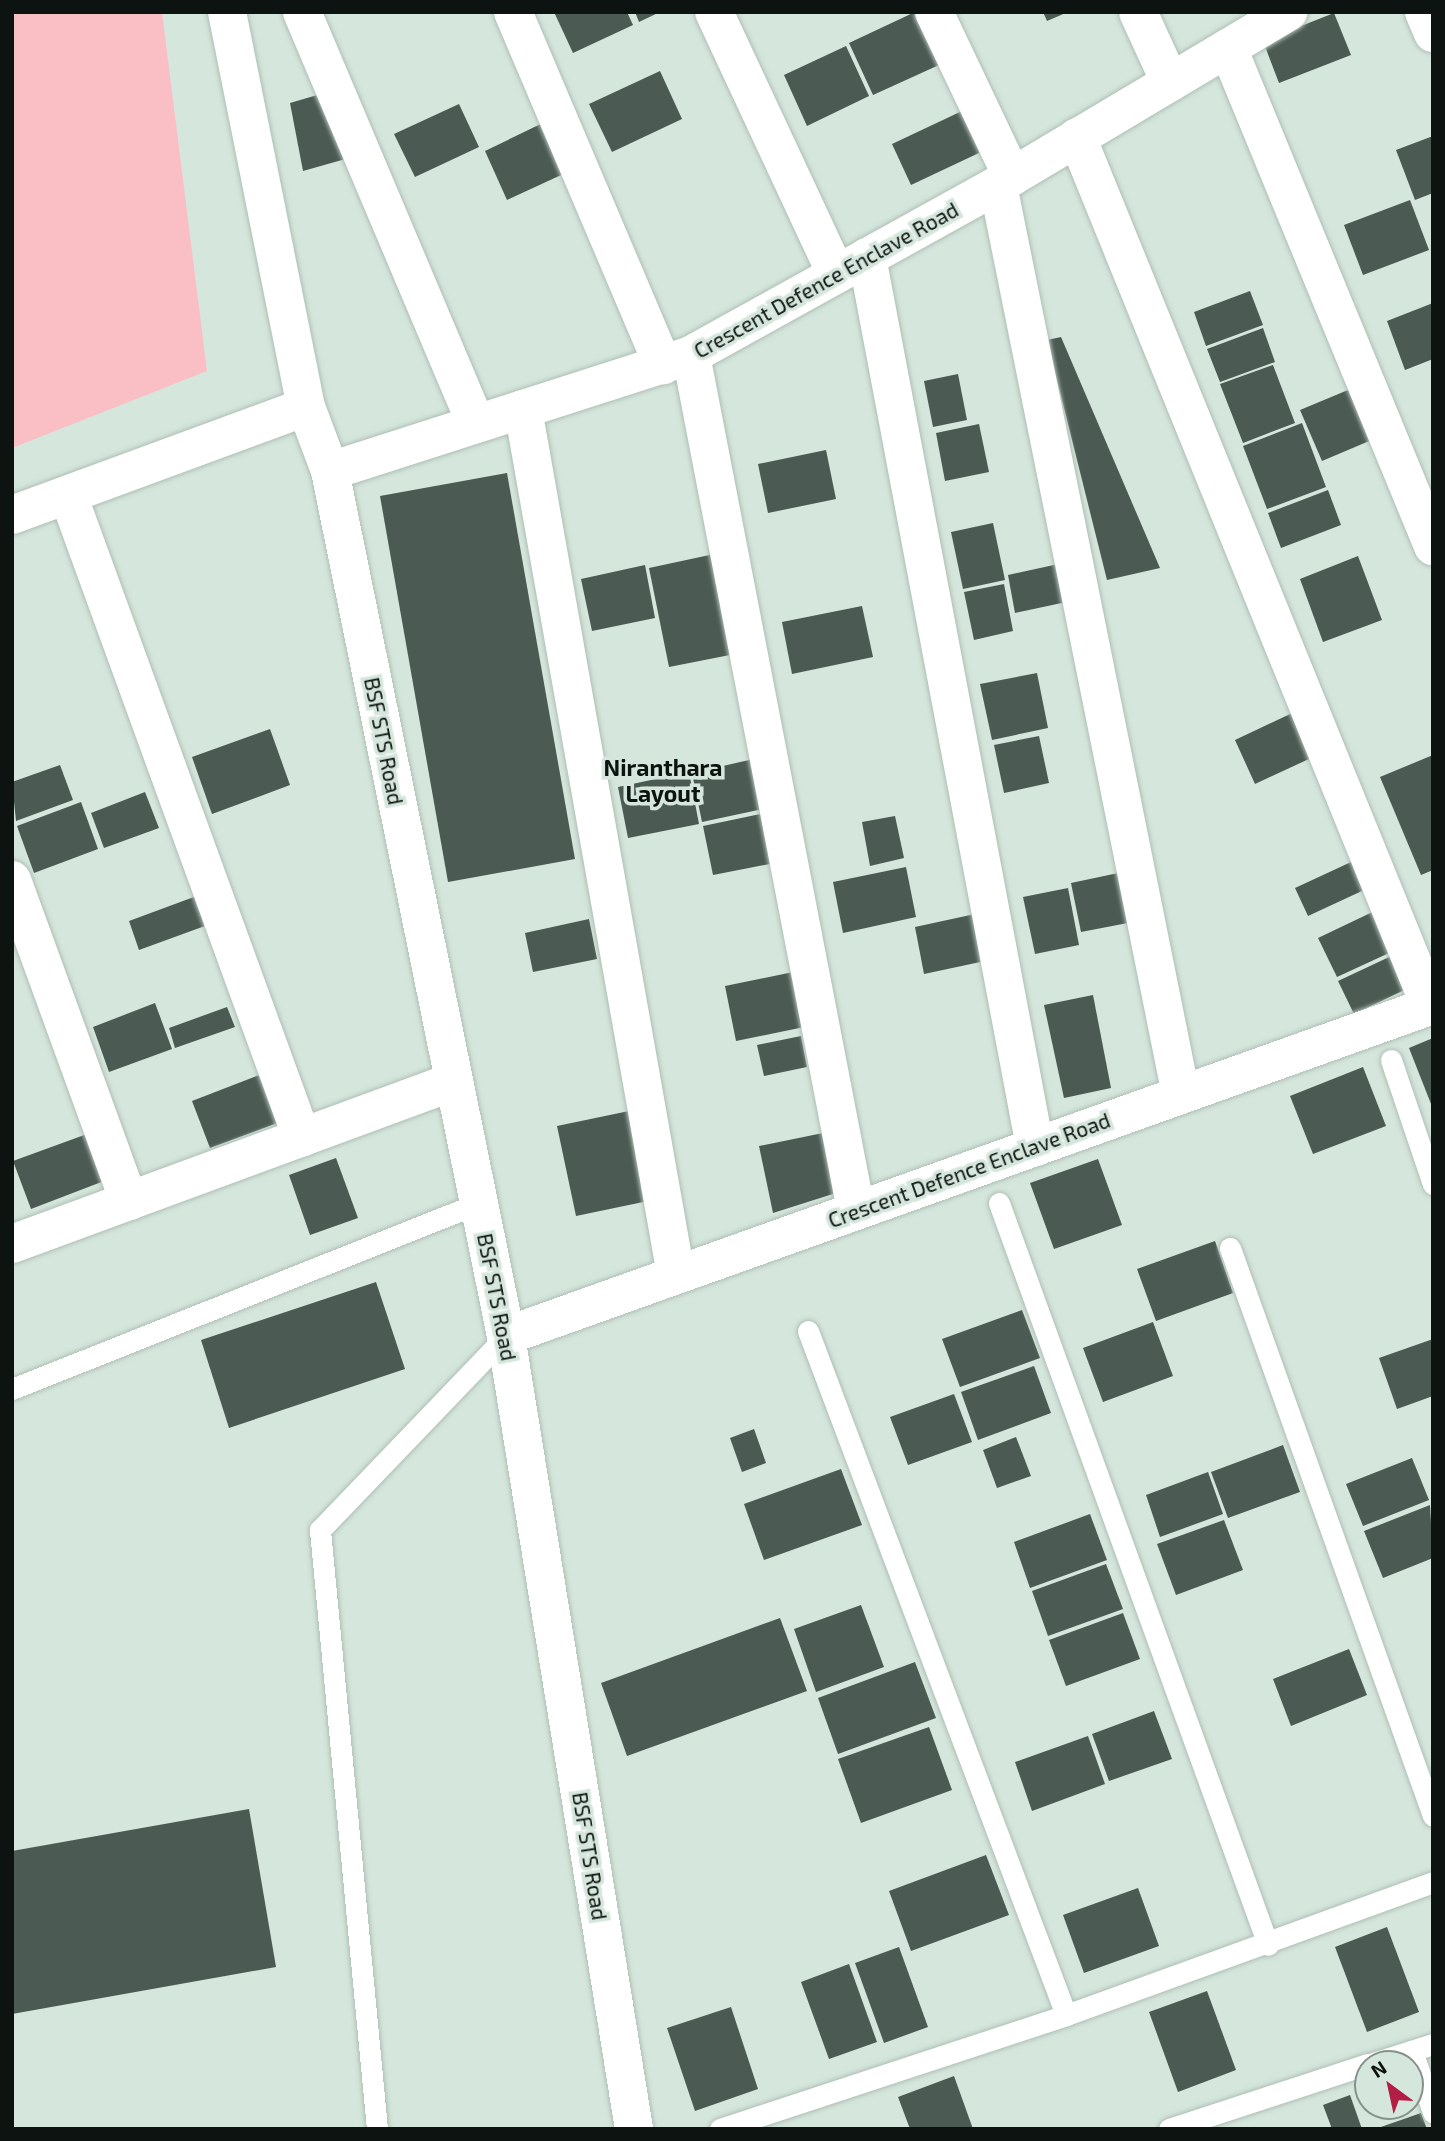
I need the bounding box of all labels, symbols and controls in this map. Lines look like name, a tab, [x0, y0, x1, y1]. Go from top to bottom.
street label: Crescent Defence Enclave Road	[689, 197, 963, 363]
street label: BSF STS Road	[359, 675, 409, 807]
district label: Niranthara Layout	[604, 753, 722, 807]
street label: Crescent Defence Enclave Road	[825, 1107, 1113, 1233]
street label: BSF STS Road	[472, 1231, 522, 1363]
street label: BSF STS Road	[567, 1790, 613, 1922]
north arrow	[1354, 2050, 1424, 2120]
text: N	[1366, 2055, 1390, 2082]

